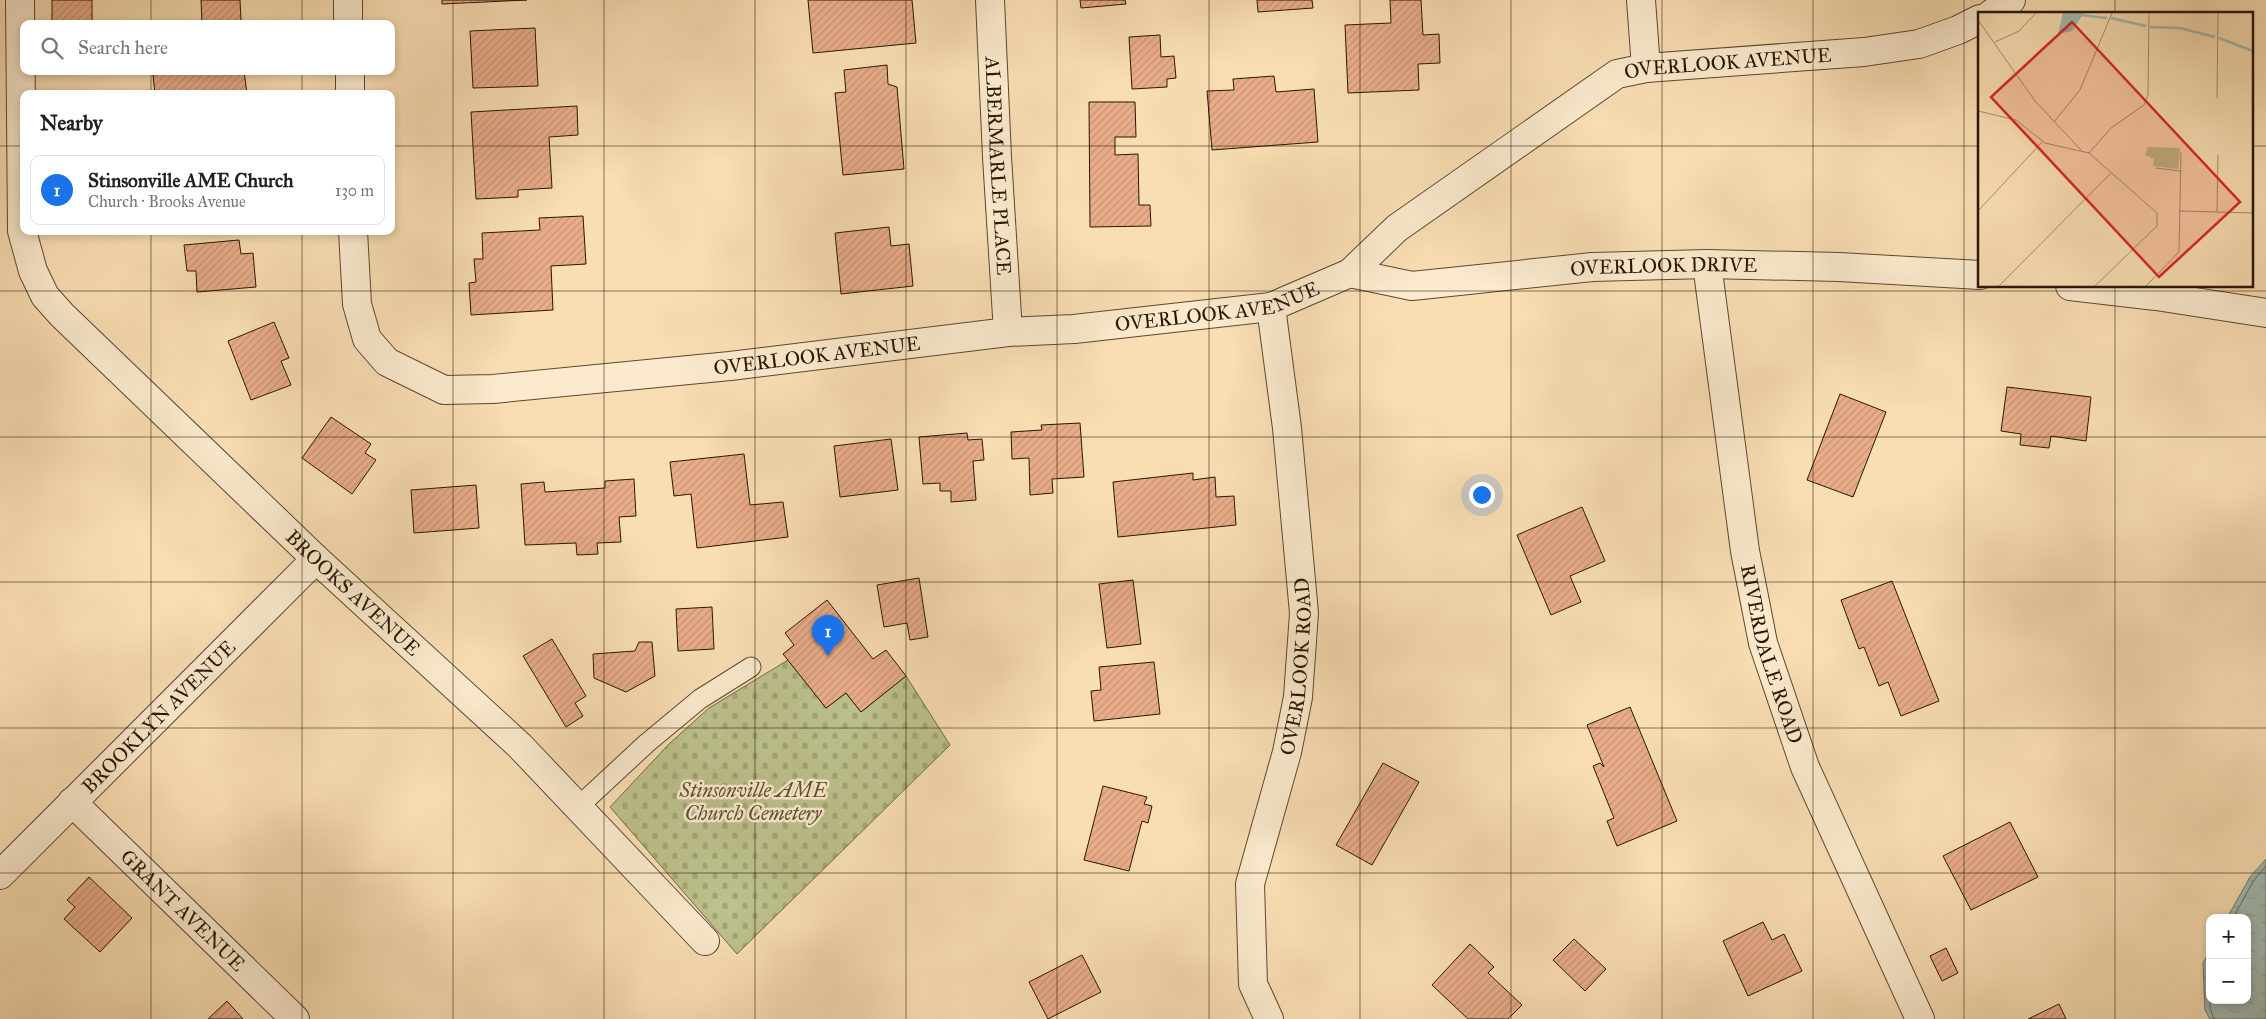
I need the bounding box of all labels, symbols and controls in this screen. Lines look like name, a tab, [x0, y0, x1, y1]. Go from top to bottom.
inset map	[1978, 12, 2254, 288]
search box	[20, 20, 395, 75]
icon: search	[38, 34, 66, 62]
text: Search here	[78, 36, 168, 59]
street label: OVERLOOK AVENUE	[1622, 42, 1832, 84]
street label: ALBERMARLE PLACE	[980, 55, 1016, 276]
text: Nearby	[40, 110, 103, 136]
text: Stinsonville AME Church	[88, 169, 294, 192]
text: 1	[54, 181, 60, 200]
text: 130 m	[335, 181, 374, 200]
text: Church · Brooks Avenue	[88, 192, 246, 211]
street label: OVERLOOK DRIVE	[1569, 252, 1757, 281]
street label: OVERLOOK AVENUE	[1114, 276, 1323, 336]
street label: OVERLOOK AVENUE	[712, 331, 921, 380]
your location	[1469, 482, 1495, 508]
street label: BROOKS AVENUE	[281, 525, 425, 661]
street label: RIVERDALE ROAD	[1736, 562, 1808, 747]
street label: OVERLOOK ROAD	[1275, 577, 1316, 757]
pin: 1	[812, 615, 844, 656]
street label: BROOKLYN AVENUE	[77, 635, 240, 798]
park label: Stinsonville AME Church Cemetery	[678, 778, 827, 825]
street label: GRANT AVENUE	[116, 844, 250, 976]
map controls	[2206, 914, 2251, 1004]
button: +	[2206, 914, 2251, 959]
button: −	[2206, 959, 2251, 1004]

